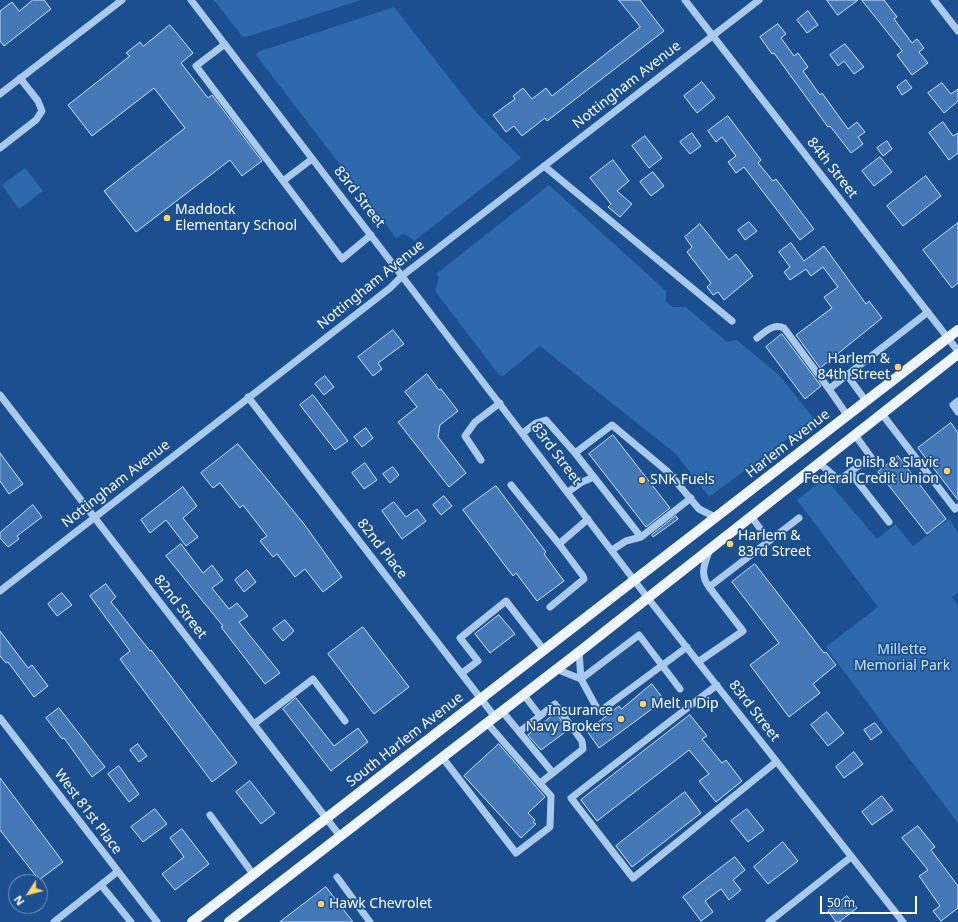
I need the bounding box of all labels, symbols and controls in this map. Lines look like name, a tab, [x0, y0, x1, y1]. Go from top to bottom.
street label: Nottingham Avenue	[570, 38, 684, 132]
street label: 84th Street	[803, 134, 861, 202]
street label: 83rd Street	[330, 163, 388, 231]
place label: Maddock Elementary School	[175, 202, 297, 234]
marker: Maddock Elementary School	[162, 213, 172, 223]
street label: Nottingham Avenue	[314, 237, 428, 333]
place label: Harlem & 84th Street	[818, 351, 890, 384]
marker: Harlem & 84th Street	[893, 362, 903, 372]
street label: Harlem Avenue	[743, 406, 833, 482]
street label: 83rd Street	[527, 420, 585, 488]
street label: Nottingham Avenue	[59, 437, 173, 531]
place label: Polish & Slavic Federal Credit Union	[804, 455, 939, 488]
marker: Polish & Slavic Federal Credit Union	[942, 466, 952, 476]
place label: SNK Fuels	[650, 472, 715, 488]
marker: SNK Fuels	[637, 475, 647, 485]
street label: 82nd Place	[353, 516, 411, 582]
place label: Harlem & 83rd Street	[738, 528, 811, 560]
marker: Harlem & 83rd Street	[725, 539, 735, 549]
street label: 82nd Street	[150, 572, 210, 642]
park label: Millette Memorial Park	[854, 642, 950, 674]
street label: 83rd Street	[725, 677, 783, 745]
street label: South Harlem Avenue	[343, 689, 467, 791]
place label: Melt n Dip	[651, 696, 719, 712]
marker: Melt n Dip	[638, 699, 648, 709]
place label: Insurance Navy Brokers	[526, 703, 613, 736]
marker: Insurance Navy Brokers	[616, 714, 626, 724]
street label: West 81st Place	[51, 766, 125, 858]
north arrow	[8, 874, 48, 914]
scale bar	[822, 888, 919, 914]
text: N	[10, 893, 27, 909]
text: 50 m	[827, 894, 855, 911]
place label: Hawk Chevrolet	[329, 896, 432, 912]
marker: Hawk Chevrolet	[316, 899, 326, 909]

